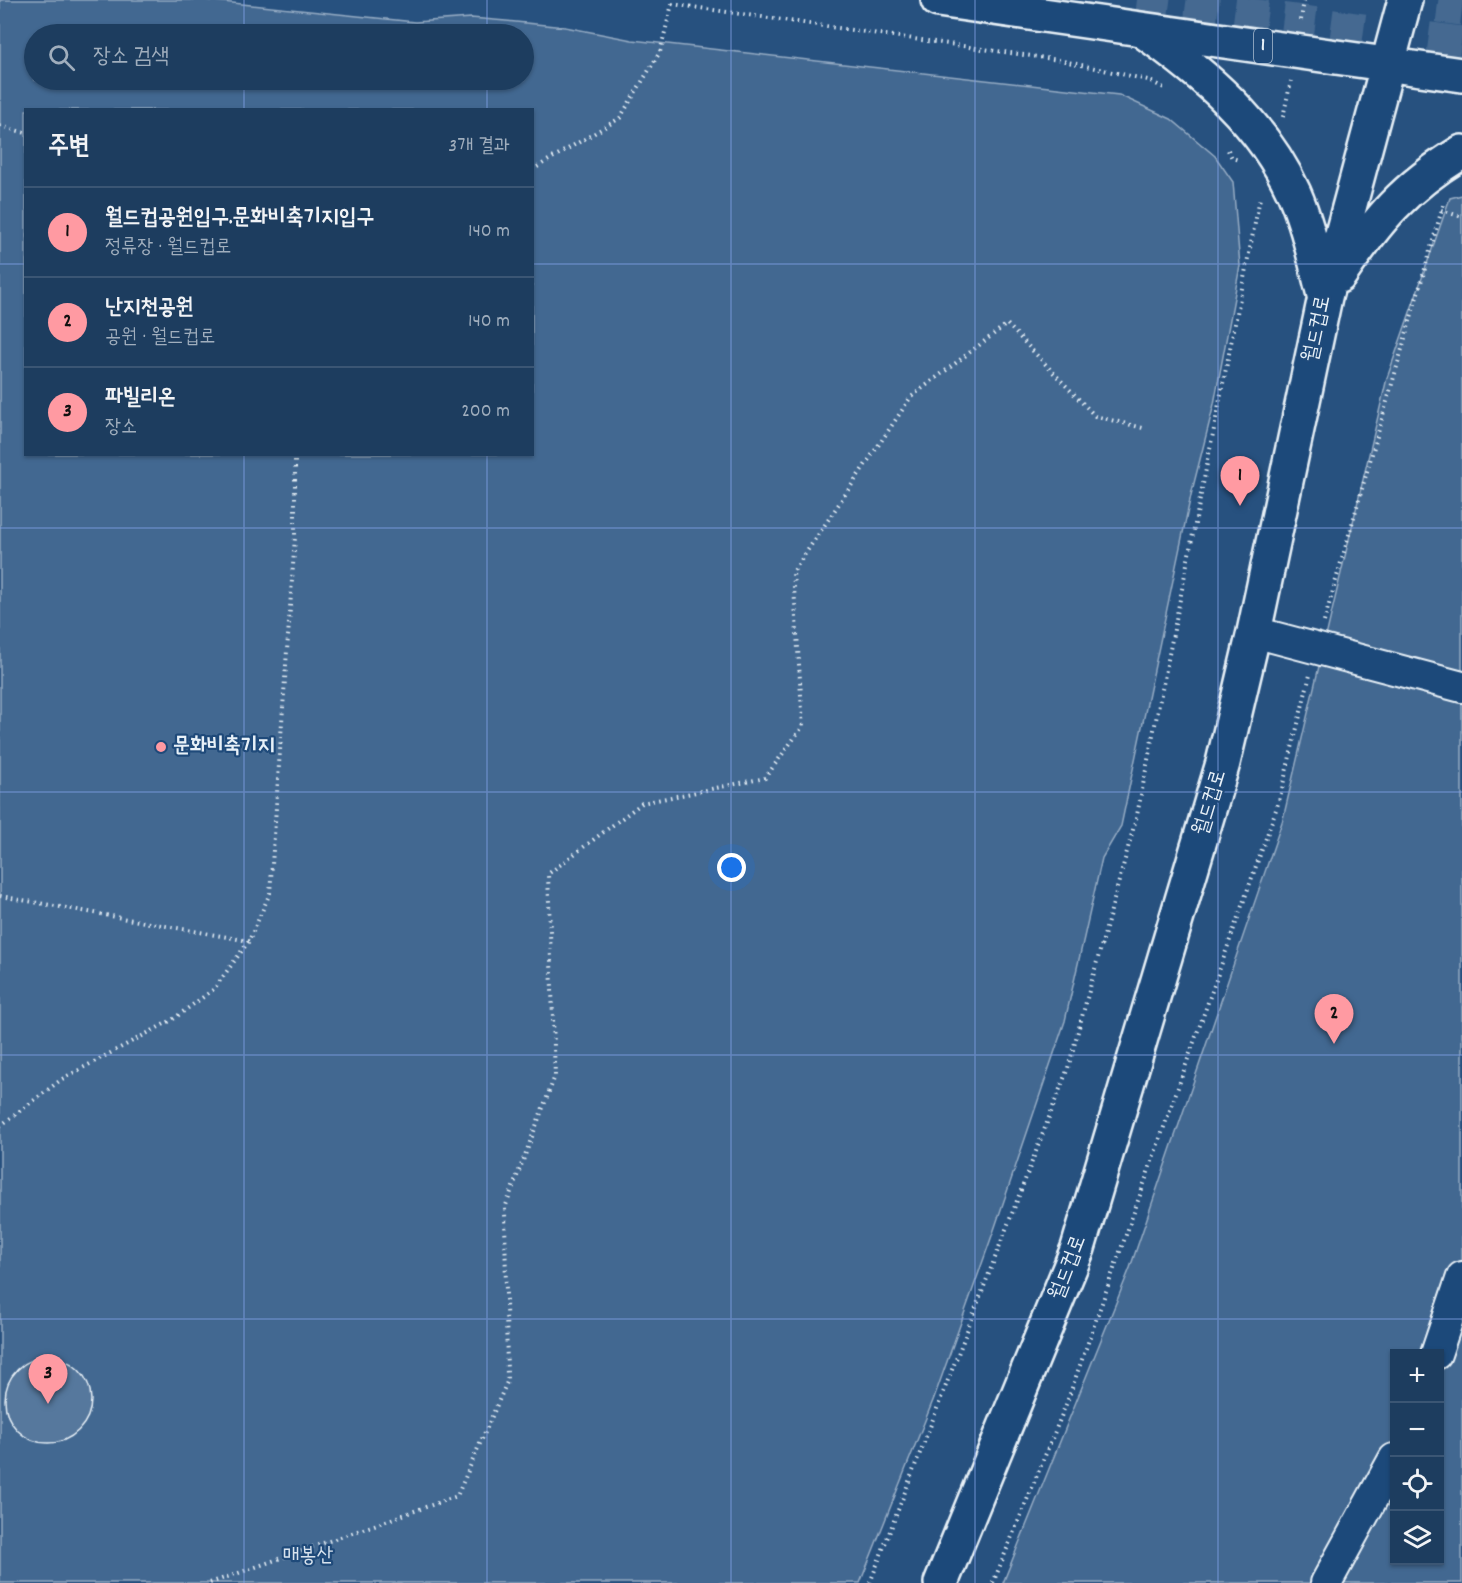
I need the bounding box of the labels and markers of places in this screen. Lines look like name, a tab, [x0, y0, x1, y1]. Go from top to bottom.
pin: 1	[1220, 456, 1260, 506]
place label: 문화비축기지	[173, 732, 274, 762]
marker: 문화비축기지	[154, 740, 168, 754]
pin: 2	[1314, 994, 1354, 1044]
pin: 3	[28, 1354, 68, 1404]

